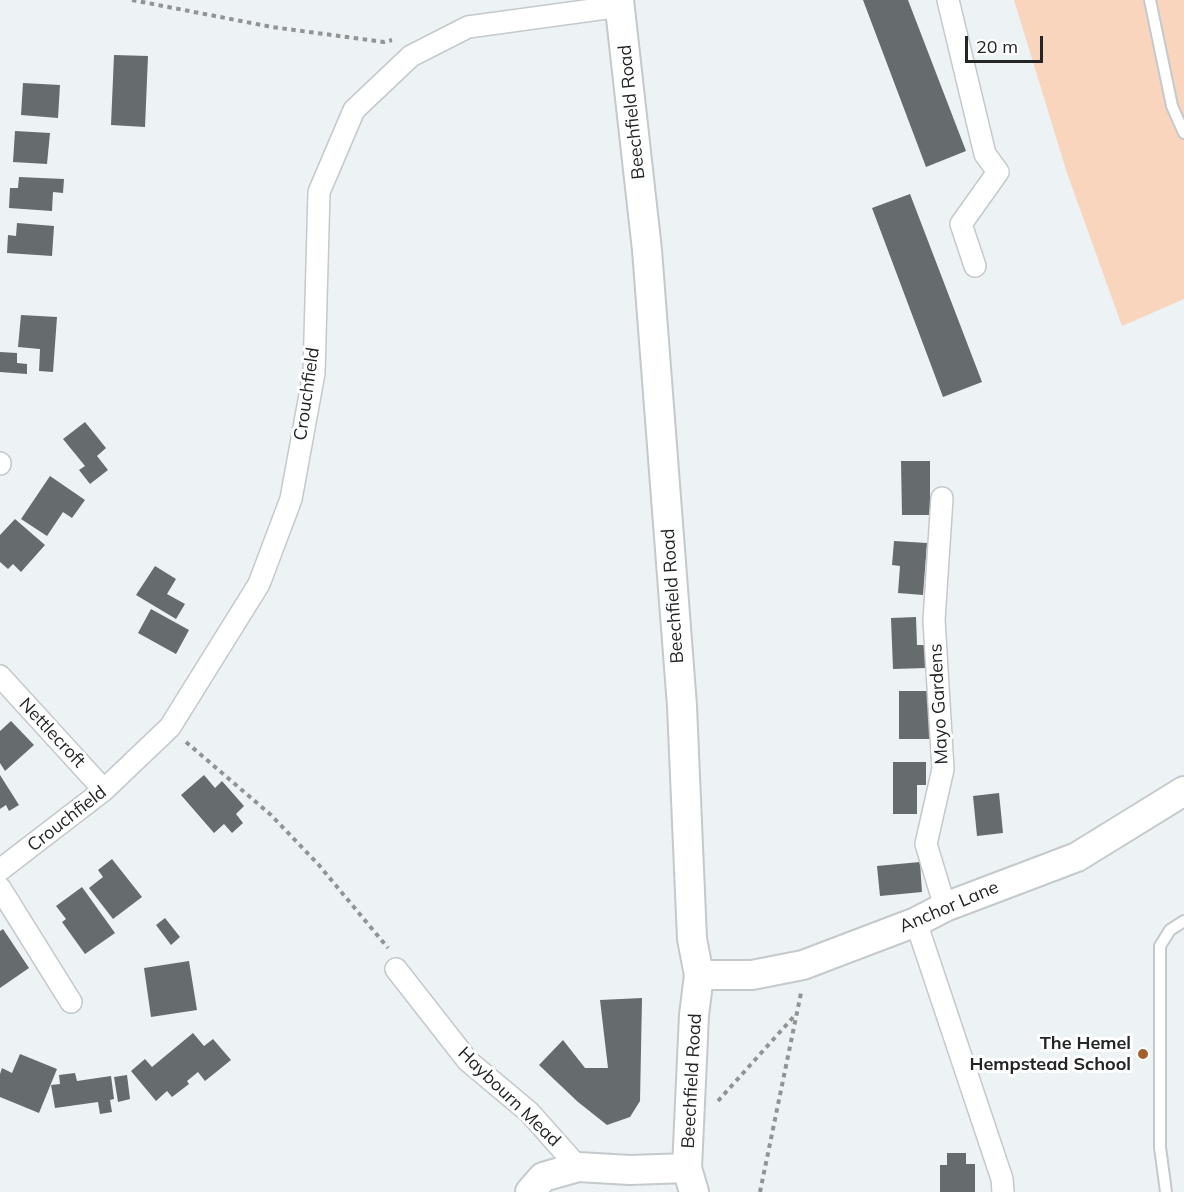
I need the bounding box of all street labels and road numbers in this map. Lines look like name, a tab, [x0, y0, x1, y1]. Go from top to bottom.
street label: Beechfield Road	[614, 44, 650, 180]
street label: Crouchfield	[290, 346, 324, 442]
street label: Beechfield Road	[658, 528, 688, 664]
street label: Mayo Gardens	[925, 643, 953, 765]
street label: Nettlecroft	[14, 694, 90, 772]
street label: Crouchfield	[23, 782, 111, 856]
street label: Anchor Lane	[896, 876, 1002, 938]
street label: Beechfield Road	[678, 1013, 706, 1149]
street label: Haybourn Mead	[453, 1043, 565, 1151]

